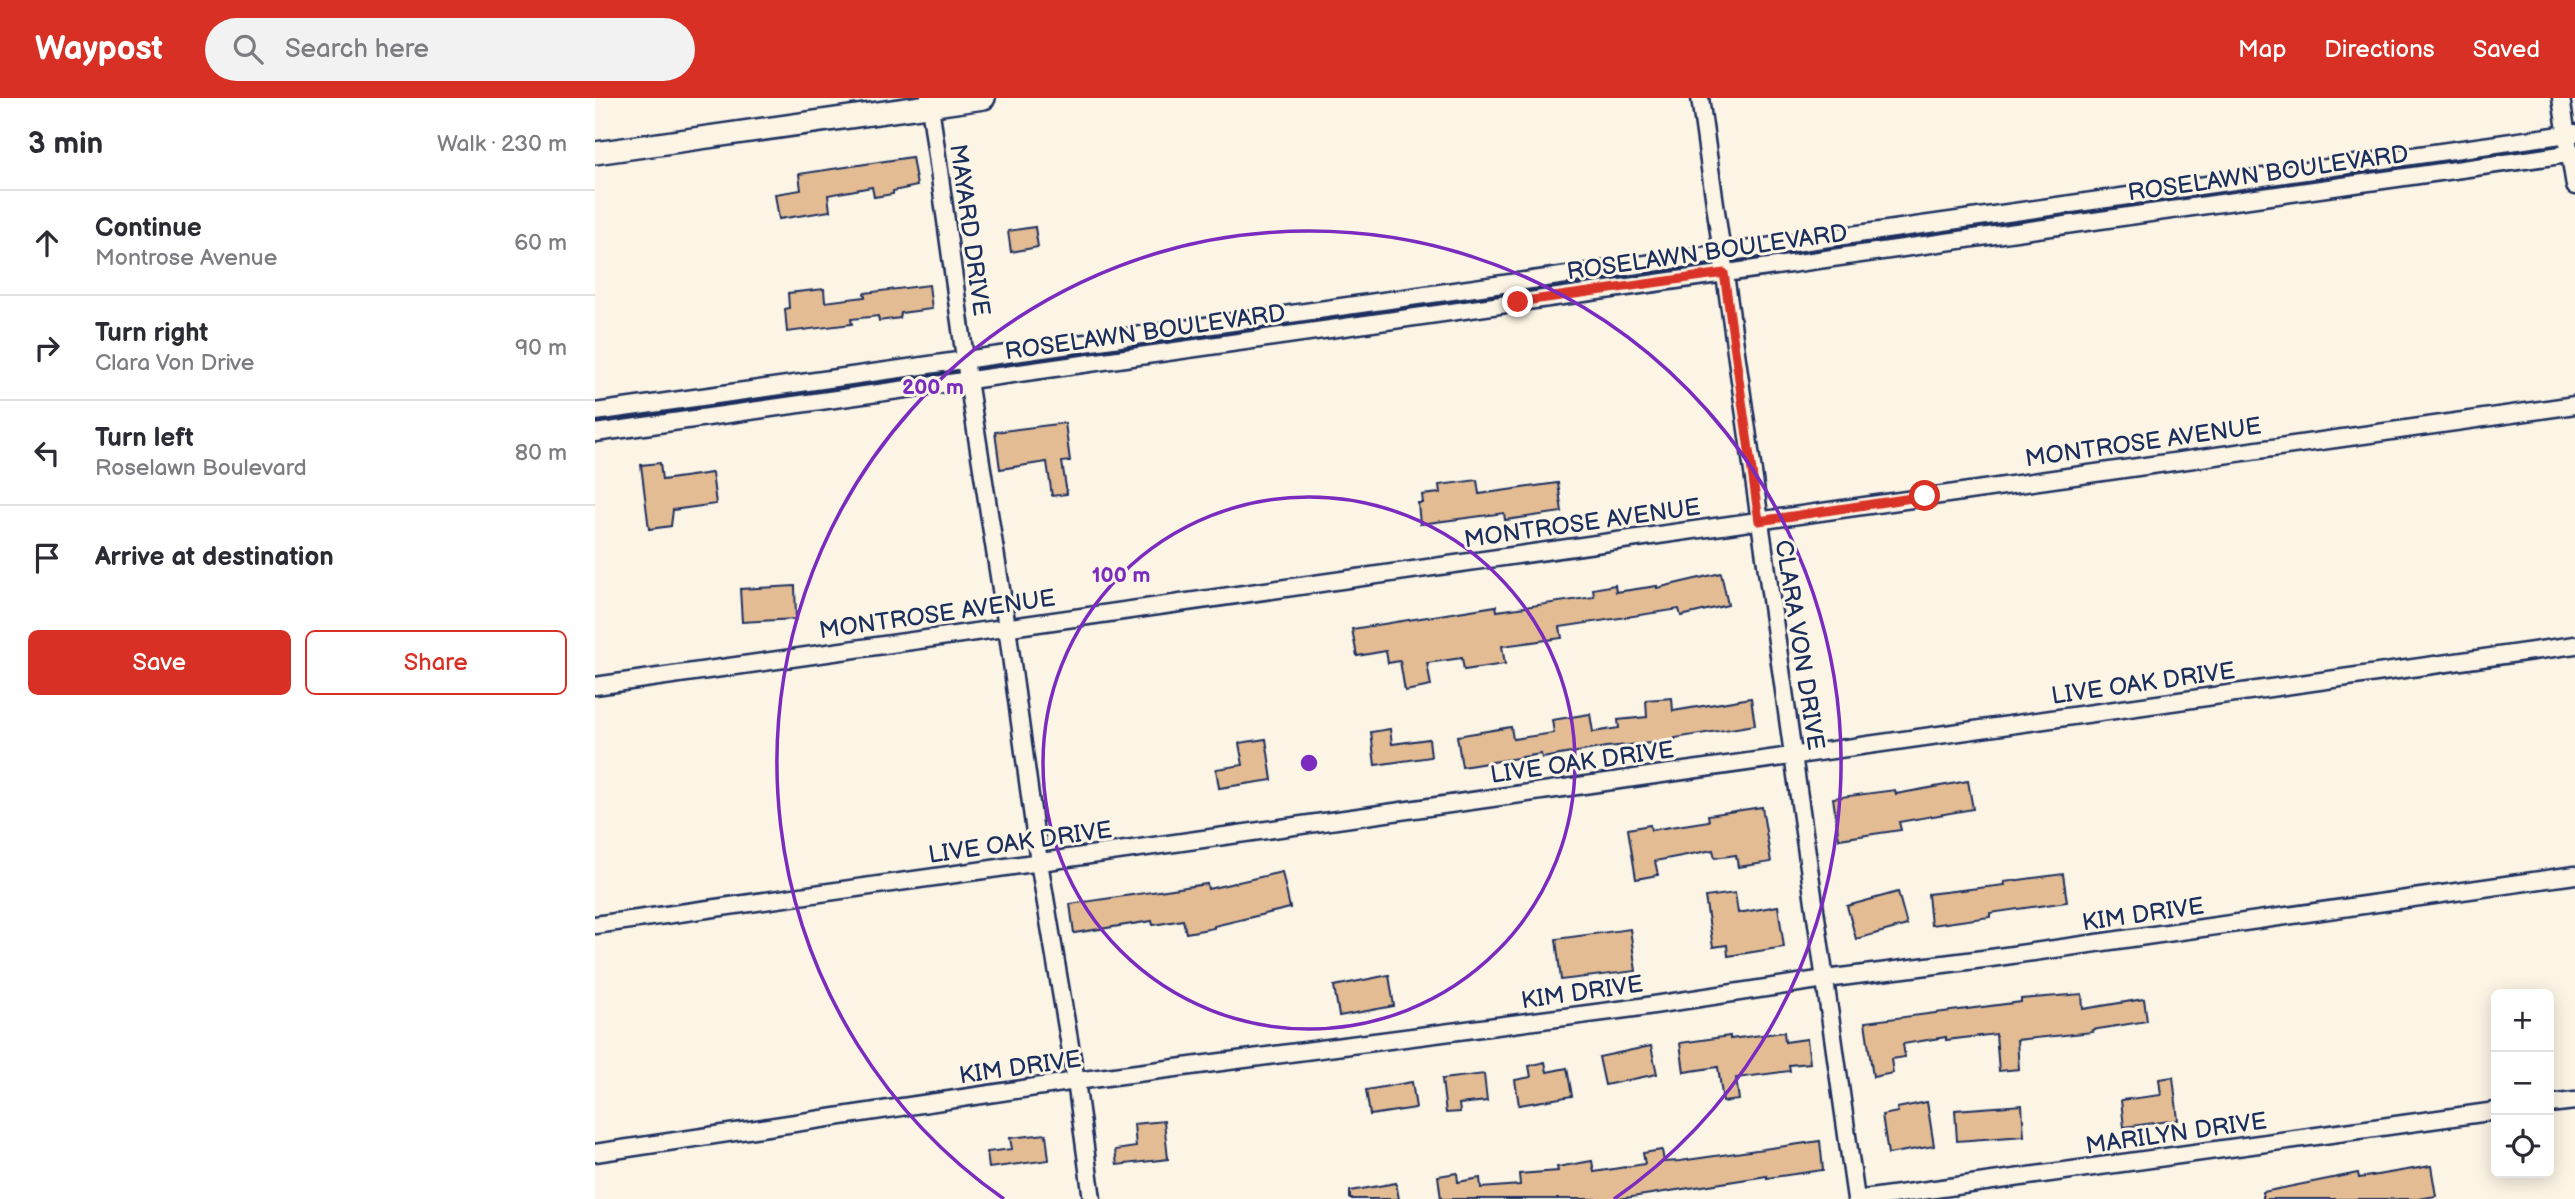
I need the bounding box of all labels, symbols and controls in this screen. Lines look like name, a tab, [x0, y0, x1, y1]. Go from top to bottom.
search box	[205, 18, 695, 81]
text: Waypost	[35, 29, 163, 69]
icon: search	[229, 30, 267, 68]
text: Search here	[285, 34, 429, 65]
text: Map	[2238, 35, 2286, 64]
text: Directions	[2324, 35, 2435, 64]
text: Saved	[2473, 35, 2540, 64]
text: 3 min	[28, 126, 103, 162]
text: Walk · 230 m	[437, 130, 567, 158]
street label: ROSELAWN BOULEVARD	[2126, 139, 2410, 208]
street label: MAYARD DRIVE	[943, 142, 996, 318]
text: Continue	[95, 213, 202, 244]
street label: ROSELAWN BOULEVARD	[1565, 218, 1849, 287]
icon: ahead	[28, 224, 66, 262]
text: 60 m	[514, 229, 567, 257]
text: Montrose Avenue	[95, 244, 277, 272]
route end	[1502, 286, 1533, 317]
street label: ROSELAWN BOULEVARD	[1003, 298, 1287, 367]
text: Turn right	[95, 318, 208, 349]
icon: right	[28, 329, 66, 367]
text: 90 m	[515, 334, 567, 362]
text: Clara Von Drive	[95, 349, 254, 377]
text: 200 m	[902, 375, 964, 400]
street label: MONTROSE AVENUE	[2023, 412, 2263, 473]
text: Turn left	[95, 423, 194, 454]
icon: left	[28, 434, 66, 472]
text: 80 m	[515, 439, 567, 467]
text: Roselawn Boulevard	[95, 454, 307, 482]
route start	[1909, 480, 1940, 511]
street label: MONTROSE AVENUE	[1462, 493, 1702, 554]
street label: CLARA VON DRIVE	[1769, 538, 1830, 752]
icon: arrive	[28, 539, 66, 577]
text: Arrive at destination	[95, 542, 334, 573]
text: 100 m	[1092, 563, 1150, 588]
street label: MONTROSE AVENUE	[817, 584, 1057, 645]
button: Save	[28, 630, 291, 695]
button: Share	[305, 630, 567, 695]
street label: LIVE OAK DRIVE	[2049, 656, 2237, 711]
street label: LIVE OAK DRIVE	[1488, 735, 1676, 790]
centre of rings	[1297, 751, 1321, 775]
street label: LIVE OAK DRIVE	[926, 815, 1114, 870]
street label: KIM DRIVE	[2080, 892, 2206, 937]
street label: KIM DRIVE	[1519, 970, 1645, 1015]
map controls	[2491, 989, 2554, 1178]
button: +	[2491, 989, 2554, 1052]
street label: KIM DRIVE	[957, 1045, 1083, 1090]
button: −	[2491, 1052, 2554, 1115]
street label: MARILYN DRIVE	[2084, 1106, 2269, 1161]
button: locate	[2491, 1115, 2554, 1178]

